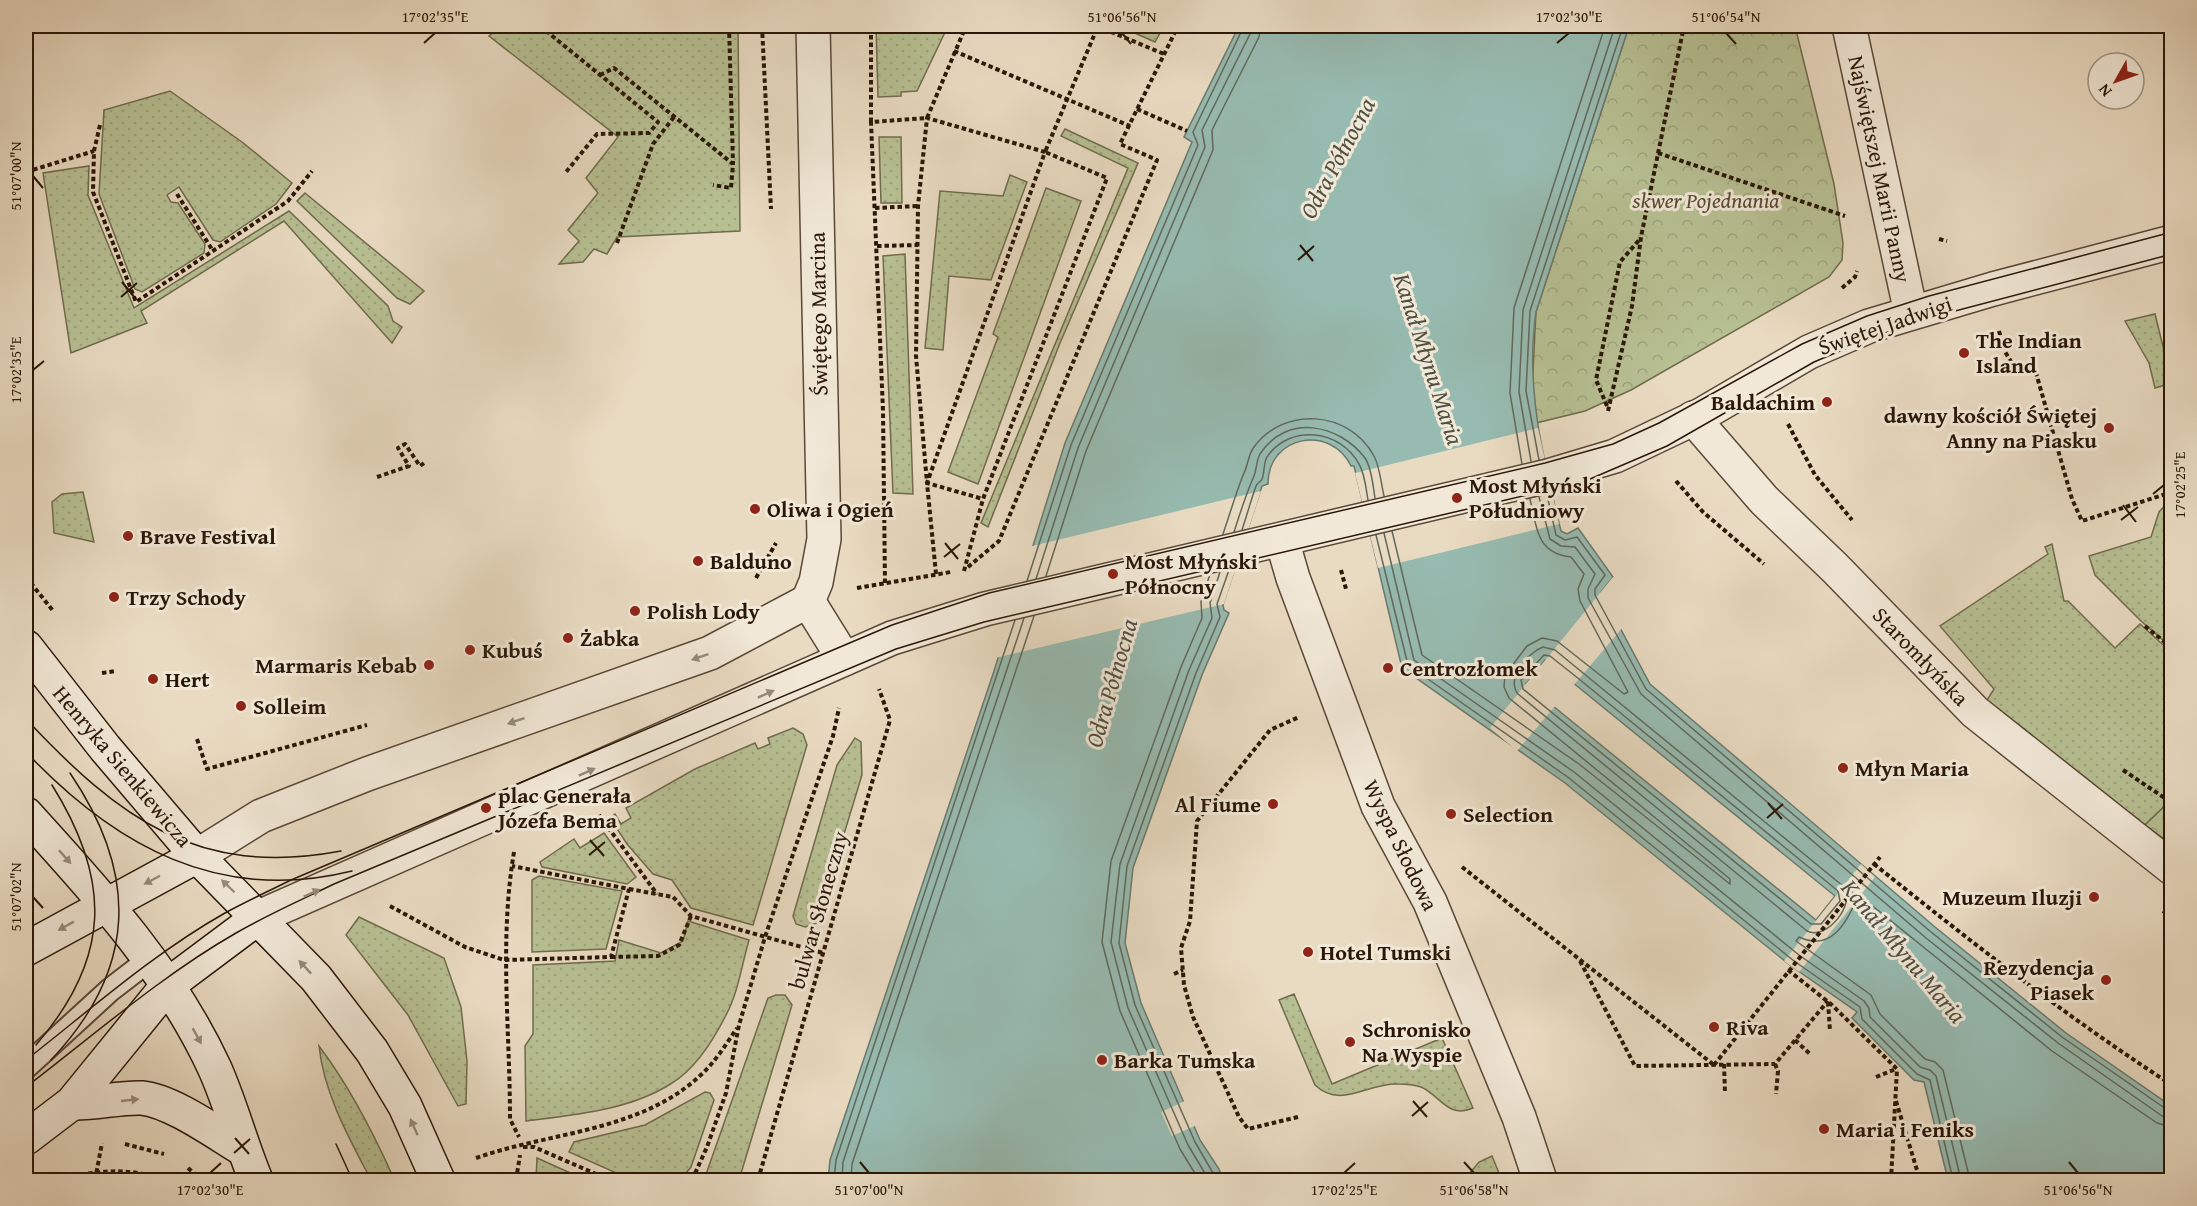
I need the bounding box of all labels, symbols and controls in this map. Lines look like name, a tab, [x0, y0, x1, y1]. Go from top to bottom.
text: 17°02'35"E	[402, 6, 469, 27]
text: 51°06'56"N	[1088, 6, 1157, 27]
text: 17°02'30"E	[1536, 6, 1603, 27]
text: 51°06'54"N	[1692, 6, 1761, 27]
north arrow	[2086, 51, 2146, 111]
street label: Najświętszej Marii Panny	[1840, 53, 1920, 286]
text: N	[2092, 79, 2117, 102]
water label: Odra Północna	[1290, 91, 1384, 225]
text: 51°07'00"N	[5, 141, 26, 210]
park label: skwer Pojednania	[1632, 184, 1779, 216]
street label: Świętego Marcina	[801, 231, 835, 396]
water label: Kanał Młynu Maria	[1384, 268, 1473, 449]
street label: Świętej Jadwigi	[1814, 287, 1956, 363]
place label: The Indian Island	[1976, 324, 2082, 381]
text: 17°02'35"E	[5, 336, 26, 403]
marker: The Indian Island	[1957, 346, 1971, 360]
place label: Baldachim	[1711, 386, 1815, 418]
marker: Baldachim	[1820, 395, 1834, 409]
place label: dawny kościół Świętej Anny na Piasku	[1884, 399, 2097, 456]
marker: dawny kościół Świętej Anny na Piasku	[2102, 421, 2116, 435]
text: 17°02'25"E	[2169, 451, 2190, 518]
place label: Most Młyński Południowy	[1469, 469, 1602, 526]
marker: Most Młyński Południowy	[1450, 491, 1464, 505]
place label: Oliwa i Ogień	[767, 493, 894, 525]
marker: Oliwa i Ogień	[748, 502, 762, 516]
place label: Brave Festival	[140, 520, 276, 552]
marker: Brave Festival	[121, 529, 135, 543]
place label: Balduno	[710, 545, 792, 577]
place label: Most Młyński Północny	[1125, 545, 1258, 602]
marker: Balduno	[691, 554, 705, 568]
marker: Most Młyński Północny	[1106, 567, 1120, 581]
place label: Trzy Schody	[126, 581, 246, 613]
marker: Trzy Schody	[107, 590, 121, 604]
place label: Polish Lody	[647, 595, 760, 627]
street label: Staromłyńska	[1865, 599, 1977, 713]
marker: Polish Lody	[628, 604, 642, 618]
water label: Odra Północna	[1076, 614, 1146, 752]
place label: Żabka	[580, 622, 640, 654]
marker: Żabka	[561, 631, 575, 645]
place label: Kubuś	[482, 634, 543, 666]
marker: Kubuś	[463, 643, 477, 657]
place label: Marmaris Kebab	[255, 649, 417, 681]
one-way arrow	[691, 652, 709, 662]
place label: Centrozłomek	[1400, 652, 1538, 684]
marker: Marmaris Kebab	[422, 658, 436, 672]
marker: Centrozłomek	[1381, 661, 1395, 675]
place label: Hert	[165, 663, 210, 695]
marker: Hert	[146, 672, 160, 686]
street label: Henryka Sienkiewicza	[46, 678, 201, 854]
one-way arrow	[757, 689, 774, 698]
place label: Solleim	[253, 690, 327, 722]
marker: Solleim	[234, 699, 248, 713]
one-way arrow	[507, 717, 525, 727]
place label: Młyn Maria	[1855, 752, 1969, 784]
marker: Młyn Maria	[1836, 761, 1850, 775]
one-way arrow	[578, 767, 596, 777]
street label: Wyspa Słodowa	[1355, 774, 1447, 916]
place label: plac Generała Józefa Bema	[494, 779, 632, 836]
place label: Al Fiume	[1175, 788, 1261, 820]
marker: Al Fiume	[1266, 797, 1280, 811]
place label: Selection	[1463, 798, 1553, 830]
marker: plac Generała Józefa Bema	[479, 801, 493, 815]
marker: Selection	[1444, 807, 1458, 821]
street label: bulwar Słoneczny	[780, 827, 856, 993]
one-way arrow	[58, 849, 71, 864]
text: 51°07'02"N	[5, 862, 26, 931]
water label: Kanał Młynu Maria	[1833, 871, 1975, 1031]
one-way arrow	[144, 875, 161, 885]
one-way arrow	[222, 880, 236, 894]
place label: Muzeum Iluzji	[1942, 881, 2082, 913]
one-way arrow	[304, 888, 322, 898]
marker: Muzeum Iluzji	[2087, 890, 2101, 904]
one-way arrow	[57, 921, 74, 931]
place label: Hotel Tumski	[1320, 936, 1451, 968]
marker: Hotel Tumski	[1301, 945, 1315, 959]
place label: Rezydencja Piasek	[1983, 951, 2095, 1008]
one-way arrow	[298, 959, 312, 974]
marker: Rezydencja Piasek	[2099, 973, 2113, 987]
place label: Riva	[1726, 1011, 1769, 1043]
place label: Schronisko Na Wyspie	[1362, 1013, 1471, 1070]
marker: Riva	[1707, 1020, 1721, 1034]
one-way arrow	[192, 1028, 202, 1045]
marker: Schronisko Na Wyspie	[1343, 1035, 1357, 1049]
place label: Barka Tumska	[1114, 1044, 1256, 1076]
marker: Barka Tumska	[1095, 1053, 1109, 1067]
one-way arrow	[121, 1095, 140, 1105]
place label: Maria i Feniks	[1836, 1113, 1974, 1145]
one-way arrow	[410, 1119, 419, 1136]
marker: Maria i Feniks	[1817, 1122, 1831, 1136]
text: 17°02'30"E	[177, 1179, 244, 1200]
text: 51°07'00"N	[835, 1179, 904, 1200]
text: 17°02'25"E	[1311, 1179, 1378, 1200]
text: 51°06'58"N	[1440, 1179, 1509, 1200]
text: 51°06'56"N	[2044, 1179, 2113, 1200]

